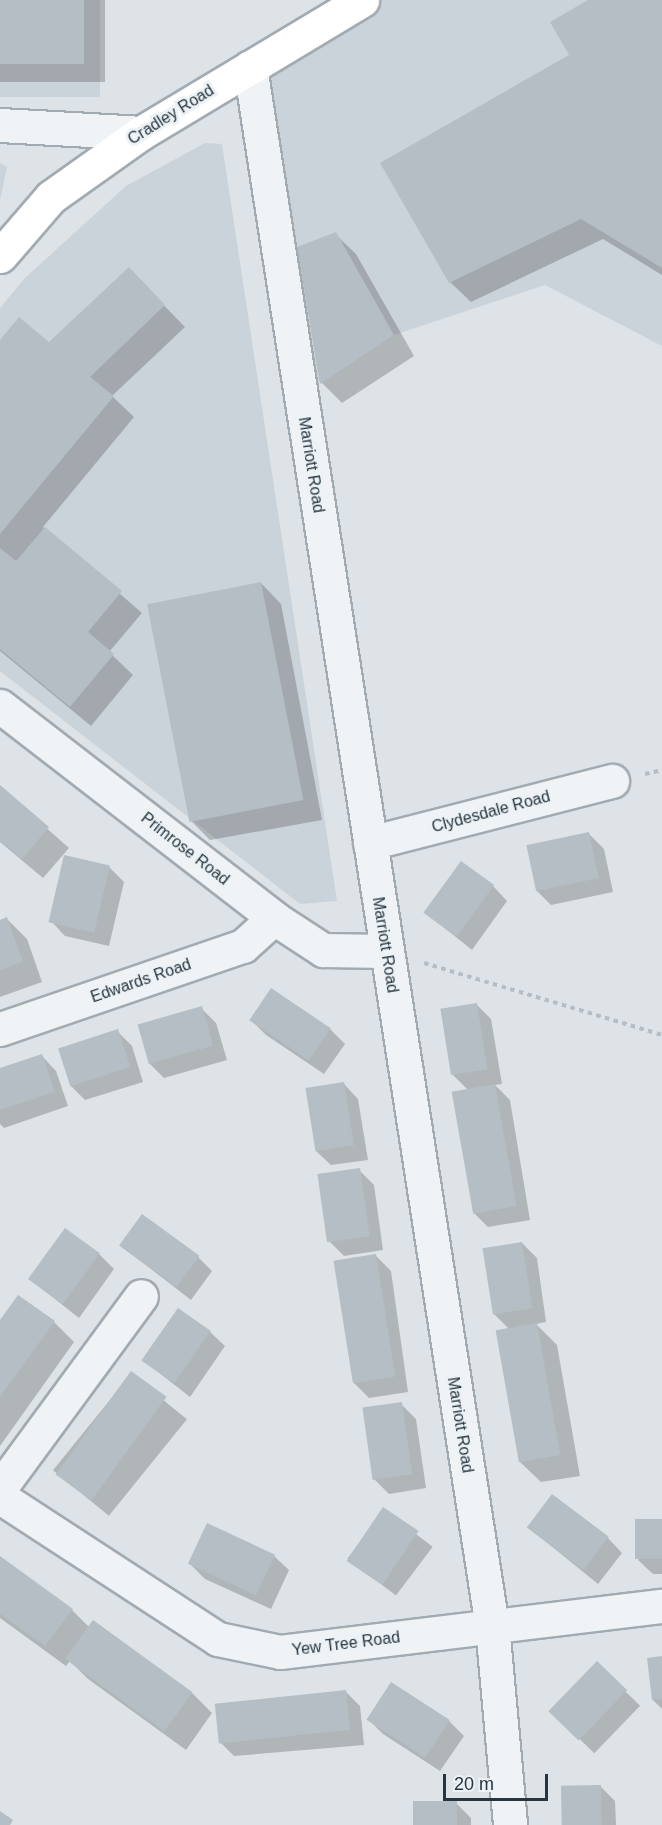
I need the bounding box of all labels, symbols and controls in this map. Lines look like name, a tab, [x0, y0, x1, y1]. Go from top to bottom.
street label: Cradley Road	[124, 81, 218, 149]
street label: Marriott Road	[294, 416, 328, 514]
street label: Clydesdale Road	[430, 787, 552, 837]
street label: Primrose Road	[137, 809, 233, 889]
street label: Marriott Road	[368, 896, 402, 994]
street label: Edwards Road	[88, 955, 194, 1007]
street label: Marriott Road	[443, 1376, 477, 1474]
street label: Yew Tree Road	[291, 1628, 401, 1660]
scale bar	[446, 1762, 551, 1800]
text: 20 m	[454, 1774, 494, 1794]

